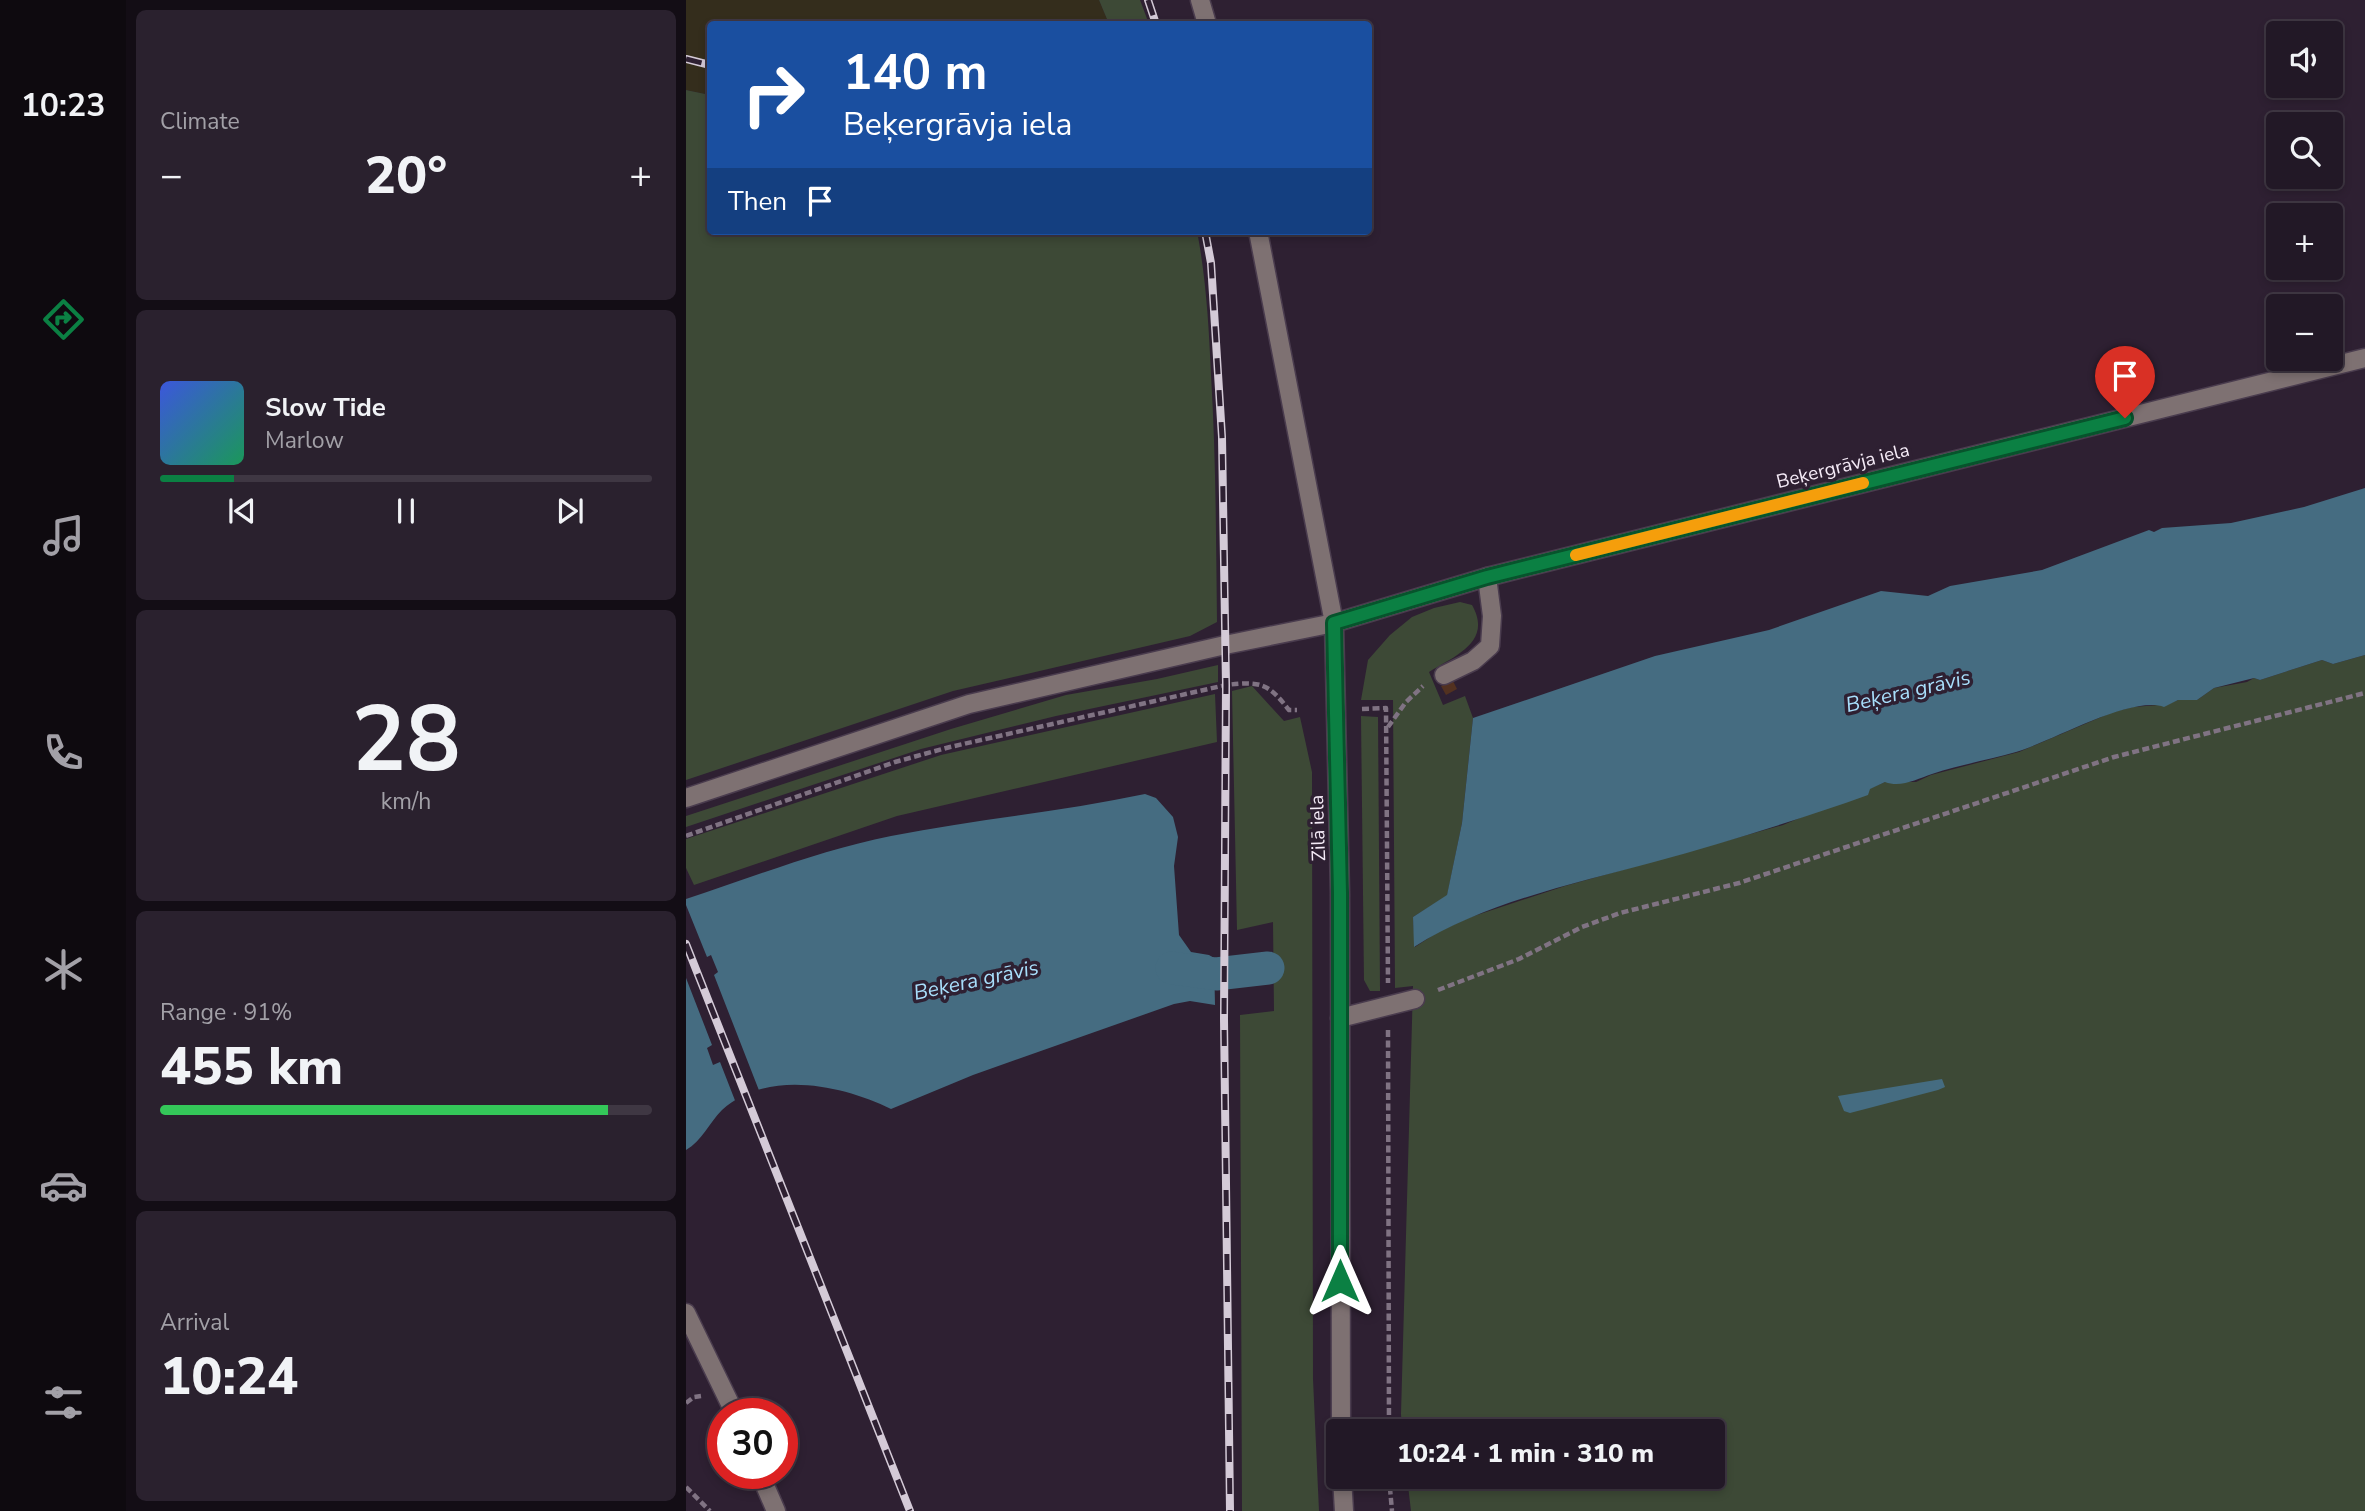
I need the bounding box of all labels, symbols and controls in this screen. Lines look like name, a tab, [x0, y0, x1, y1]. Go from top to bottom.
map controls	[2266, 21, 2343, 371]
button: sound	[2266, 21, 2343, 98]
text: 140 m	[843, 39, 987, 106]
icon: right	[728, 49, 819, 140]
text: 10:23	[21, 84, 105, 127]
text: Beķergrāvja iela	[843, 103, 1072, 146]
text: Climate	[160, 106, 240, 137]
button: search	[2266, 112, 2343, 189]
text: 20°	[365, 140, 447, 211]
text: −	[160, 150, 183, 201]
text: +	[629, 150, 652, 201]
icon: arrive	[801, 182, 839, 220]
text: Then	[728, 184, 787, 219]
button: +	[2266, 203, 2343, 280]
button: −	[2266, 294, 2343, 371]
icon: directions	[39, 295, 88, 344]
pin	[2095, 346, 2155, 418]
icon: arrive	[2106, 357, 2144, 395]
text: Slow Tide	[265, 390, 386, 425]
text: Marlow	[265, 425, 344, 456]
street label: Beķergrāvja iela	[1774, 437, 1912, 495]
icon: previous	[223, 492, 261, 530]
icon: pause	[387, 492, 425, 530]
icon: next	[551, 492, 589, 530]
icon: music	[39, 511, 88, 560]
water label: Beķera grāvis	[1843, 663, 1973, 719]
text: 28	[351, 678, 461, 802]
icon: phone	[39, 728, 88, 777]
text: km/h	[381, 786, 431, 817]
street label: Zilā iela	[1304, 794, 1332, 862]
icon: climate	[39, 945, 88, 994]
water label: Beķera grāvis	[911, 953, 1041, 1007]
text: Range · 91%	[160, 997, 292, 1028]
text: 455 km	[160, 1031, 343, 1102]
icon: car	[39, 1161, 88, 1210]
position arrow	[1303, 1244, 1377, 1318]
text: Arrival	[160, 1307, 229, 1338]
text: 10:24	[160, 1341, 298, 1412]
icon: filters	[39, 1378, 88, 1427]
speed limit sign: 30	[707, 1398, 798, 1489]
text: 10:24 · 1 min · 310 m	[1397, 1436, 1654, 1471]

